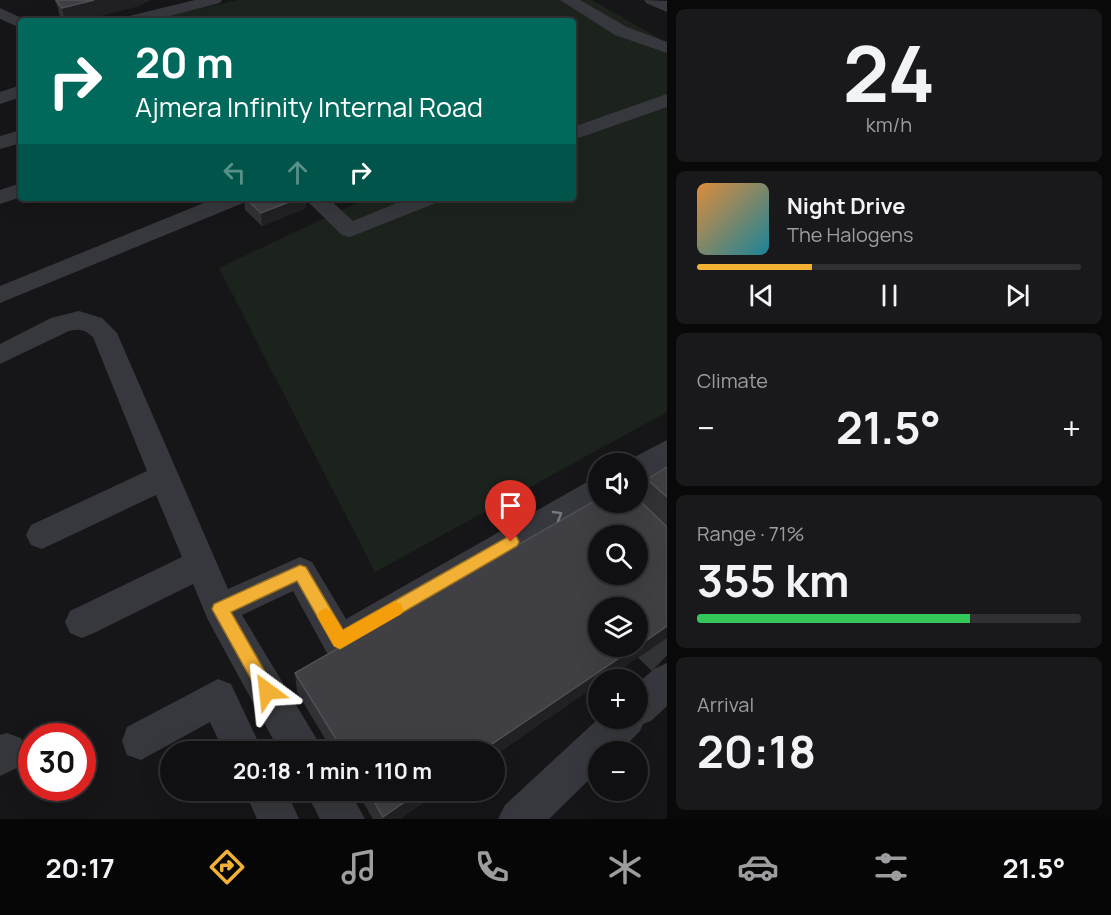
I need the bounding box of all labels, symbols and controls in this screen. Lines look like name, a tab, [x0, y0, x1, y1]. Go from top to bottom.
text: 24	[843, 19, 935, 125]
text: 20 m	[135, 33, 234, 91]
icon: right	[36, 42, 114, 120]
text: Ajmera Infinity Internal Road	[135, 88, 483, 125]
text: km/h	[866, 111, 912, 138]
icon: left	[218, 156, 251, 189]
icon: ahead	[281, 156, 314, 189]
icon: right	[344, 156, 377, 189]
text: Night Drive	[787, 191, 906, 221]
text: The Halogens	[787, 221, 913, 248]
icon: previous	[745, 279, 778, 312]
icon: pause	[873, 279, 906, 312]
icon: next	[1001, 279, 1034, 312]
text: Climate	[697, 367, 768, 394]
text: 21.5°	[836, 396, 941, 458]
text: −	[697, 405, 715, 450]
text: +	[1062, 405, 1081, 450]
map controls	[588, 453, 648, 801]
button: sound	[588, 453, 648, 513]
pin	[485, 480, 536, 542]
icon: arrive	[494, 489, 527, 522]
one-way arrow	[552, 510, 562, 522]
text: Range · 71%	[697, 520, 805, 547]
button: search	[588, 525, 648, 585]
text: 355 km	[697, 549, 850, 611]
button: layers	[588, 597, 648, 657]
position arrow	[235, 659, 299, 723]
button: +	[588, 669, 648, 729]
text: Arrival	[697, 691, 754, 718]
text: 20:18	[697, 720, 816, 782]
speed limit sign: 30	[18, 723, 96, 801]
button: −	[588, 741, 648, 801]
text: 20:18 · 1 min · 110 m	[233, 756, 432, 786]
icon: directions	[206, 846, 248, 888]
icon: music	[338, 846, 380, 888]
icon: phone	[471, 846, 513, 888]
icon: climate	[604, 846, 646, 888]
icon: car	[737, 846, 779, 888]
icon: filters	[870, 846, 912, 888]
text: 20:17	[45, 849, 115, 886]
text: 21.5°	[1003, 849, 1066, 886]

